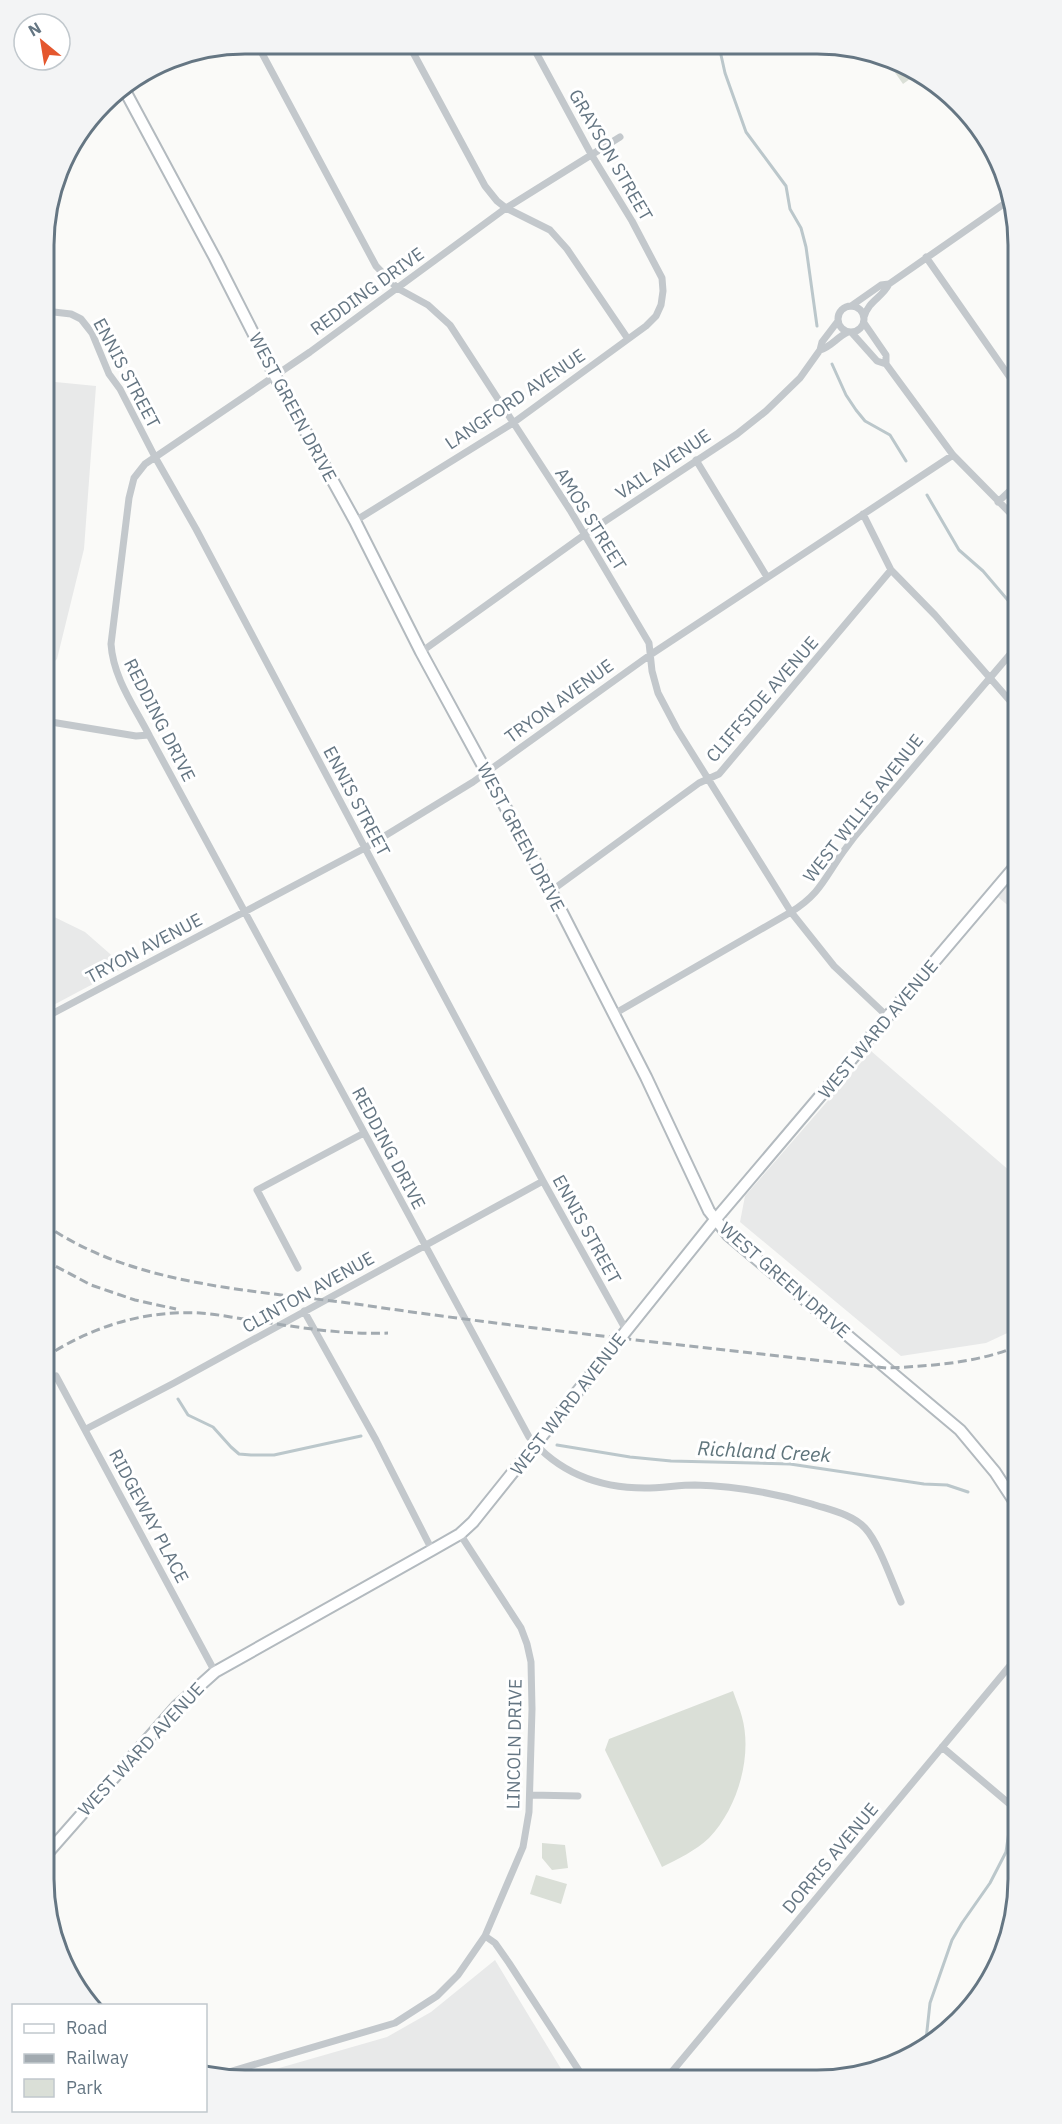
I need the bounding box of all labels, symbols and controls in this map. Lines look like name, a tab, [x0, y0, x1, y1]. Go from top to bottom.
north arrow	[12, 12, 72, 72]
text: N	[24, 17, 45, 41]
street label: GRAYSON STREET	[564, 85, 658, 225]
street label: REDDING DRIVE	[306, 242, 428, 340]
street label: ENNIS STREET	[88, 314, 166, 432]
street label: WEST GREEN DRIVE	[244, 329, 342, 485]
street label: LANGFORD AVENUE	[441, 344, 589, 454]
street label: VAIL AVENUE	[611, 424, 715, 504]
street label: AMOS STREET	[550, 463, 632, 575]
street label: CLIFFSIDE AVENUE	[701, 631, 823, 767]
street label: TRYON AVENUE	[500, 654, 618, 748]
street label: REDDING DRIVE	[119, 655, 201, 785]
street label: WEST WILLIS AVENUE	[798, 729, 928, 887]
street label: ENNIS STREET	[318, 742, 396, 860]
street label: WEST GREEN DRIVE	[472, 759, 570, 915]
street label: TRYON AVENUE	[82, 908, 206, 988]
street label: WEST WARD AVENUE	[813, 955, 943, 1103]
street label: REDDING DRIVE	[347, 1083, 431, 1213]
street label: ENNIS STREET	[548, 1170, 626, 1288]
street label: WEST GREEN DRIVE	[715, 1217, 855, 1343]
street label: CLINTON AVENUE	[238, 1246, 378, 1338]
street label: WEST WARD AVENUE	[505, 1328, 631, 1480]
water label: Richland Creek	[697, 1434, 832, 1468]
street label: RIDGEWAY PLACE	[104, 1445, 194, 1587]
street label: WEST WARD AVENUE	[73, 1677, 209, 1821]
street label: LINCOLN DRIVE	[501, 1678, 527, 1810]
street label: DORRIS AVENUE	[777, 1798, 883, 1918]
legend	[12, 2004, 207, 2112]
text: Road	[66, 2016, 107, 2039]
text: Railway	[66, 2046, 128, 2069]
text: Park	[66, 2076, 103, 2099]

